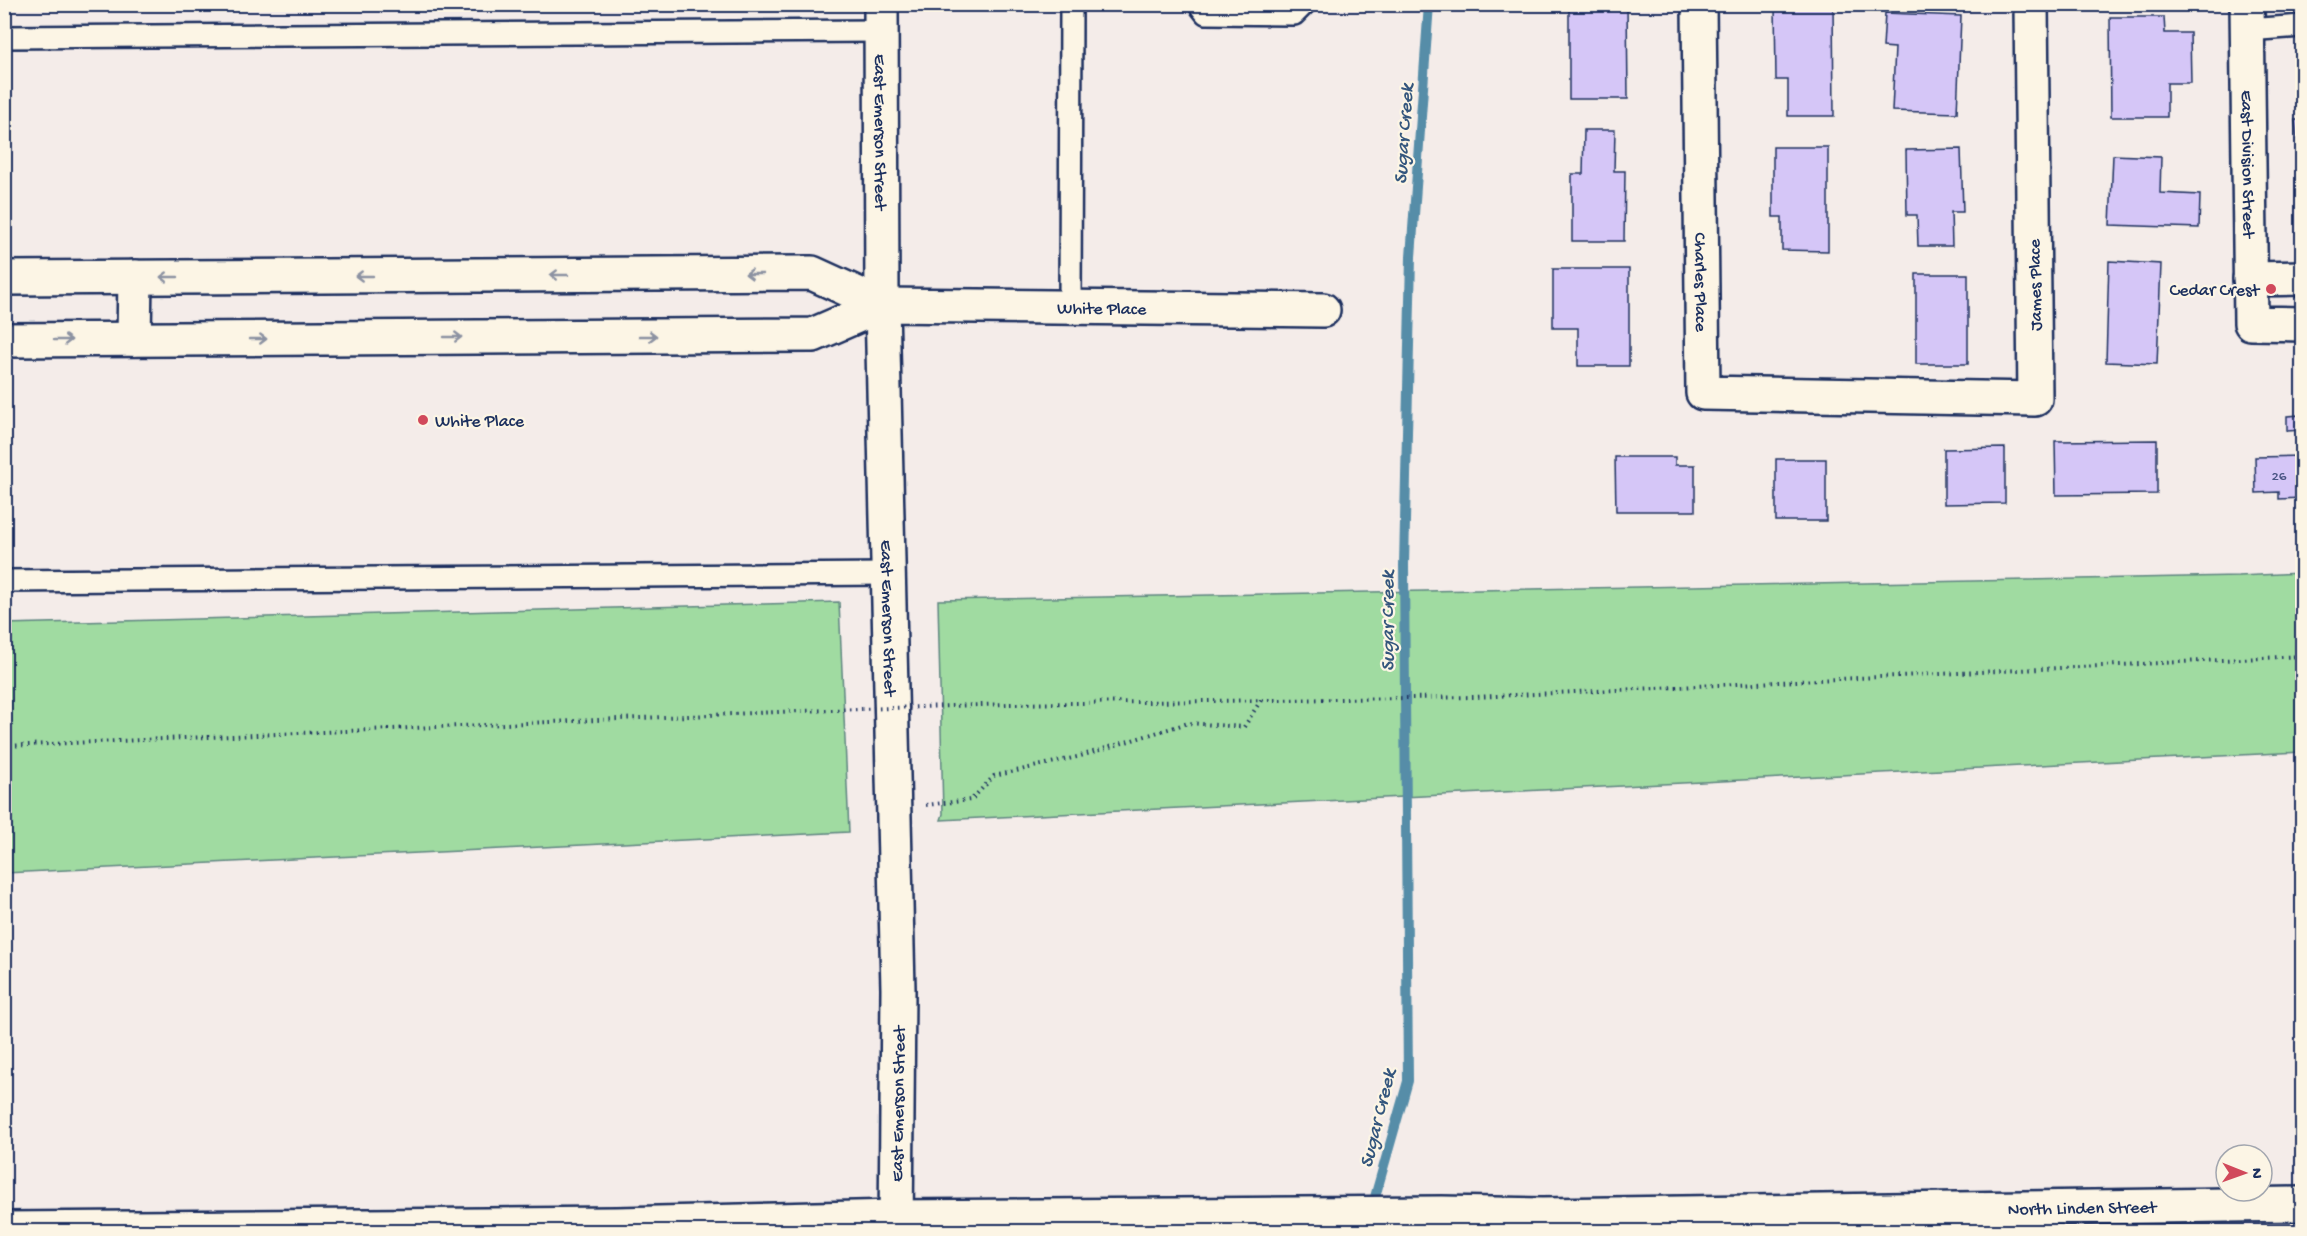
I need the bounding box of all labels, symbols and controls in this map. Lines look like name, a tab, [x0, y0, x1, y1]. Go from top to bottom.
street label: East Emerson Street	[868, 54, 890, 212]
water label: Sugar Creek	[1391, 81, 1421, 185]
street label: East Division Street	[2235, 90, 2258, 240]
street label: Charles Place	[1688, 232, 1710, 332]
street label: James Place	[2025, 238, 2048, 331]
one-way arrow	[744, 268, 764, 280]
one-way arrow	[549, 269, 569, 281]
one-way arrow	[354, 270, 374, 282]
one-way arrow	[159, 271, 179, 283]
place label: Cedar Crest	[2169, 281, 2261, 302]
marker: Cedar Crest	[2264, 282, 2278, 296]
street label: White Place	[1057, 299, 1147, 321]
one-way arrow	[637, 330, 657, 342]
one-way arrow	[442, 331, 462, 343]
one-way arrow	[247, 333, 267, 344]
one-way arrow	[52, 334, 72, 346]
place label: White Place	[435, 412, 525, 433]
marker: White Place	[416, 413, 430, 427]
house number: 26	[2272, 468, 2287, 486]
street label: East Emerson Street	[874, 540, 899, 698]
water label: Sugar Creek	[1378, 569, 1401, 671]
street label: East Emerson Street	[888, 1024, 911, 1182]
water label: Sugar Creek	[1356, 1065, 1403, 1170]
north arrow	[2214, 1143, 2274, 1203]
text: N	[2246, 1168, 2265, 1179]
street label: North Linden Street	[2008, 1198, 2158, 1221]

